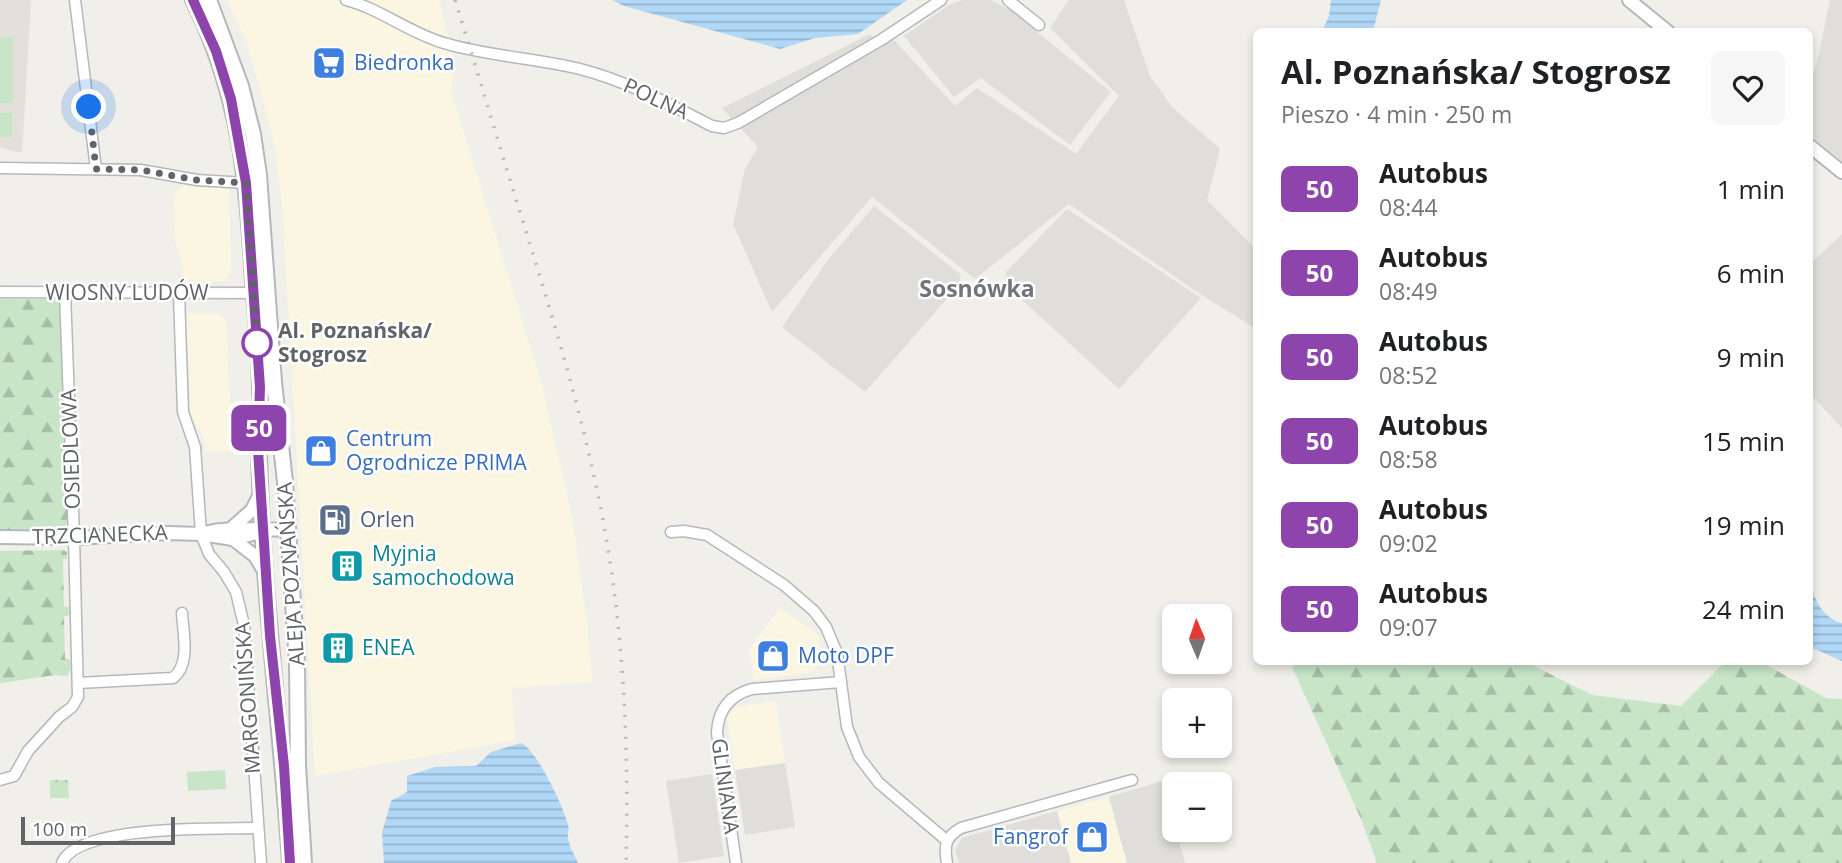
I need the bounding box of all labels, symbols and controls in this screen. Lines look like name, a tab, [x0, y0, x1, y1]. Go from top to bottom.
supermarket icon: Biedronka	[310, 44, 348, 82]
place label: Biedronka	[354, 48, 454, 76]
text: Al. Poznańska/ Stogrosz	[1281, 49, 1671, 94]
button: heart	[1711, 51, 1785, 125]
street label: POLNA	[619, 71, 694, 126]
your location	[71, 89, 106, 124]
text: Pieszo · 4 min · 250 m	[1281, 98, 1512, 130]
text: Autobus	[1379, 155, 1488, 191]
text: 1 min	[1717, 171, 1785, 207]
text: 50	[1306, 172, 1333, 205]
text: 08:44	[1379, 191, 1438, 223]
text: Autobus	[1379, 239, 1488, 275]
text: 6 min	[1717, 255, 1785, 291]
text: 50	[1306, 256, 1333, 289]
district label: Sosnówka	[919, 272, 1035, 304]
text: 08:49	[1379, 275, 1438, 307]
street label: WIOSNY LUDÓW	[45, 278, 209, 306]
place label: Al. Poznańska/ Stogrosz	[278, 316, 432, 368]
text: Autobus	[1379, 323, 1488, 359]
marker: Al. Poznańska/ Stogrosz	[242, 328, 272, 358]
text: 9 min	[1717, 339, 1785, 375]
text: 50	[1306, 340, 1333, 373]
text: 08:52	[1379, 359, 1438, 391]
street label: OSIEDLOWA	[54, 388, 86, 510]
line badge: 50	[228, 405, 290, 451]
text: Autobus	[1379, 407, 1488, 443]
text: 50	[245, 411, 273, 444]
text: 15 min	[1702, 423, 1785, 459]
place label: Centrum Ogrodnicze PRIMA	[346, 424, 527, 476]
text: 50	[1306, 424, 1333, 457]
shop icon: Centrum Ogrodnicze PRIMA	[302, 432, 340, 470]
text: 08:58	[1379, 443, 1438, 475]
street label: ALEJA POZNAŃSKA	[270, 481, 310, 667]
text: Autobus	[1379, 491, 1488, 527]
fuel station icon: Orlen	[316, 501, 354, 539]
place label: Orlen	[360, 505, 415, 533]
text: 19 min	[1702, 507, 1785, 543]
text: 50	[1306, 508, 1333, 541]
street label: TRZCIANECKA	[32, 518, 169, 550]
text: 09:02	[1379, 527, 1438, 559]
place label: Myjnia samochodowa	[372, 539, 515, 591]
building icon: Myjnia samochodowa	[328, 547, 366, 585]
text: Autobus	[1379, 575, 1488, 611]
text: 24 min	[1702, 591, 1785, 627]
text: 50	[1306, 592, 1333, 625]
north arrow	[1162, 604, 1232, 674]
map controls	[1162, 604, 1232, 842]
text: 09:07	[1379, 611, 1438, 643]
street label: MARGONIŃSKA	[228, 621, 266, 775]
building icon: ENEA	[319, 629, 357, 667]
place label: ENEA	[362, 633, 415, 661]
shop icon: Moto DPF	[754, 637, 792, 675]
place label: Moto DPF	[798, 641, 894, 669]
button: +	[1162, 688, 1232, 758]
street label: GLINIANA	[705, 736, 747, 836]
button: −	[1162, 772, 1232, 842]
scale bar	[21, 814, 175, 846]
text: 100 m	[32, 816, 87, 842]
shop icon: Fangrof	[1073, 818, 1111, 856]
place label: Fangrof	[993, 822, 1070, 850]

